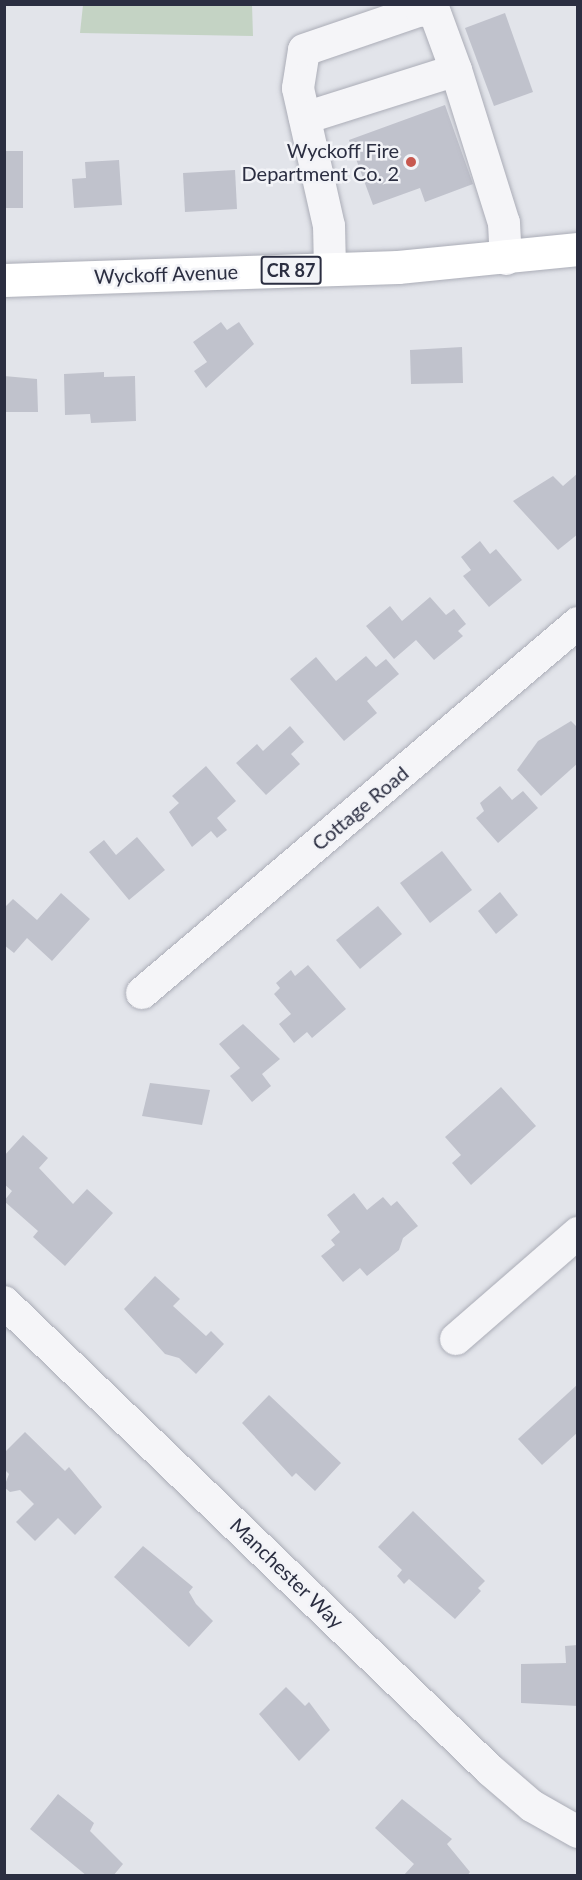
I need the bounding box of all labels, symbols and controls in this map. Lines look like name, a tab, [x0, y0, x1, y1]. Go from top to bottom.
place label: Wyckoff Fire Department Co. 2	[242, 138, 399, 185]
marker: Wyckoff Fire Department Co. 2	[404, 155, 418, 169]
road number: CR 87	[260, 255, 322, 285]
street label: Wyckoff Avenue	[93, 259, 239, 289]
street label: Cottage Road	[307, 761, 413, 855]
street label: Manchester Way	[225, 1513, 349, 1633]

